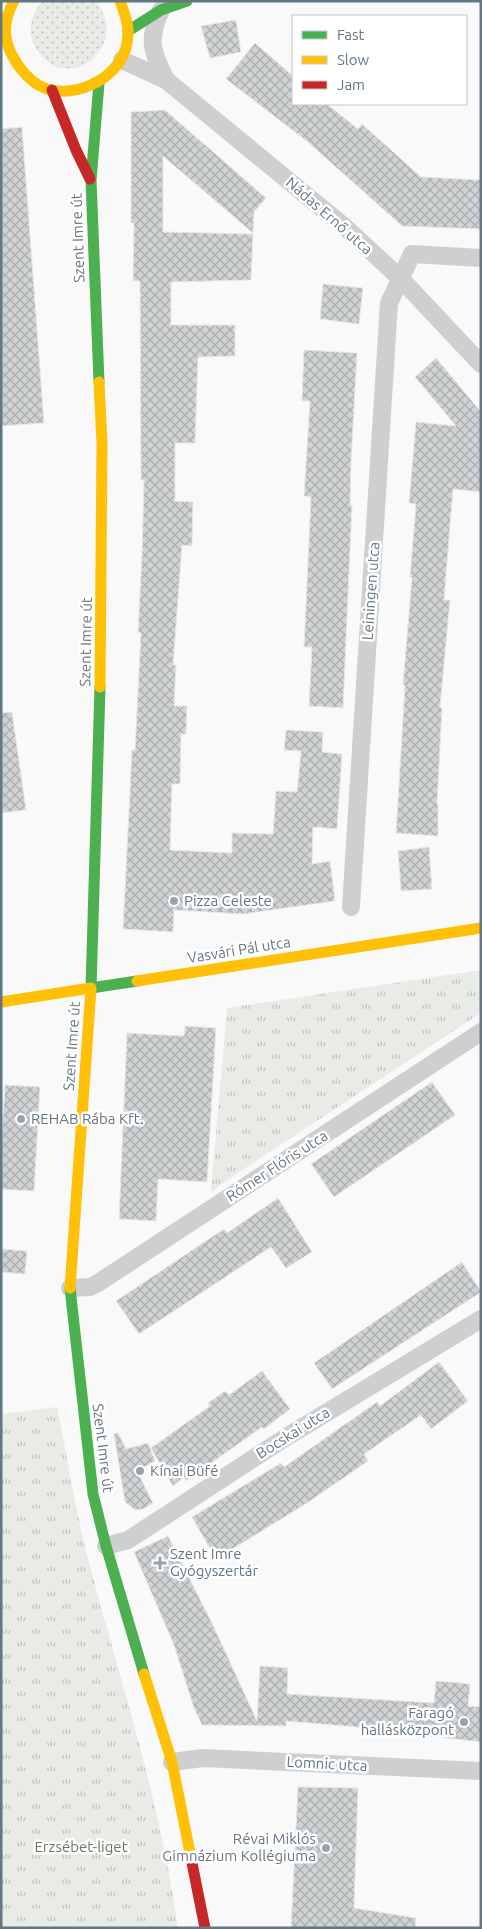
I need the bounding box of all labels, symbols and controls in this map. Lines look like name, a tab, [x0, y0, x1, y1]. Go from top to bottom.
legend	[292, 15, 467, 105]
text: Fast	[337, 26, 365, 43]
text: Slow	[337, 51, 370, 68]
text: Jam	[337, 76, 365, 93]
street label: Nádas Ernő utca	[283, 174, 376, 258]
street label: Szent Imre út	[67, 193, 88, 283]
street label: Leiningen utca	[359, 541, 382, 641]
street label: Szent Imre út	[76, 597, 95, 687]
place label: Pizza Celeste	[184, 892, 272, 909]
marker: Pizza Celeste	[168, 895, 180, 907]
street label: Vasvári Pál utca	[186, 933, 292, 966]
street label: Szent Imre út	[60, 1001, 83, 1091]
place label: REHAB Rába Kft.	[31, 1110, 144, 1127]
marker: REHAB Rába Kft.	[15, 1113, 27, 1125]
street label: Rómer Flóris utca	[223, 1126, 331, 1205]
street label: Szent Imre út	[90, 1403, 117, 1493]
street label: Bocskai utca	[253, 1403, 333, 1462]
place label: Kínai Büfé	[150, 1462, 219, 1479]
marker: Kínai Büfé	[134, 1465, 146, 1477]
place label: Szent Imre Gyógyszertár	[170, 1545, 258, 1579]
marker: Szent Imre Gyógyszertár	[154, 1557, 166, 1569]
place label: Faragó hallásközpont	[361, 1704, 454, 1738]
marker: Faragó hallásközpont	[458, 1716, 470, 1728]
street label: Lomnic utca	[286, 1753, 368, 1774]
place label: Révai Miklós Gimnázium Kollégiuma	[162, 1830, 316, 1864]
park label: Erzsébet-liget	[34, 1838, 128, 1855]
marker: Révai Miklós Gimnázium Kollégiuma	[320, 1842, 332, 1854]

